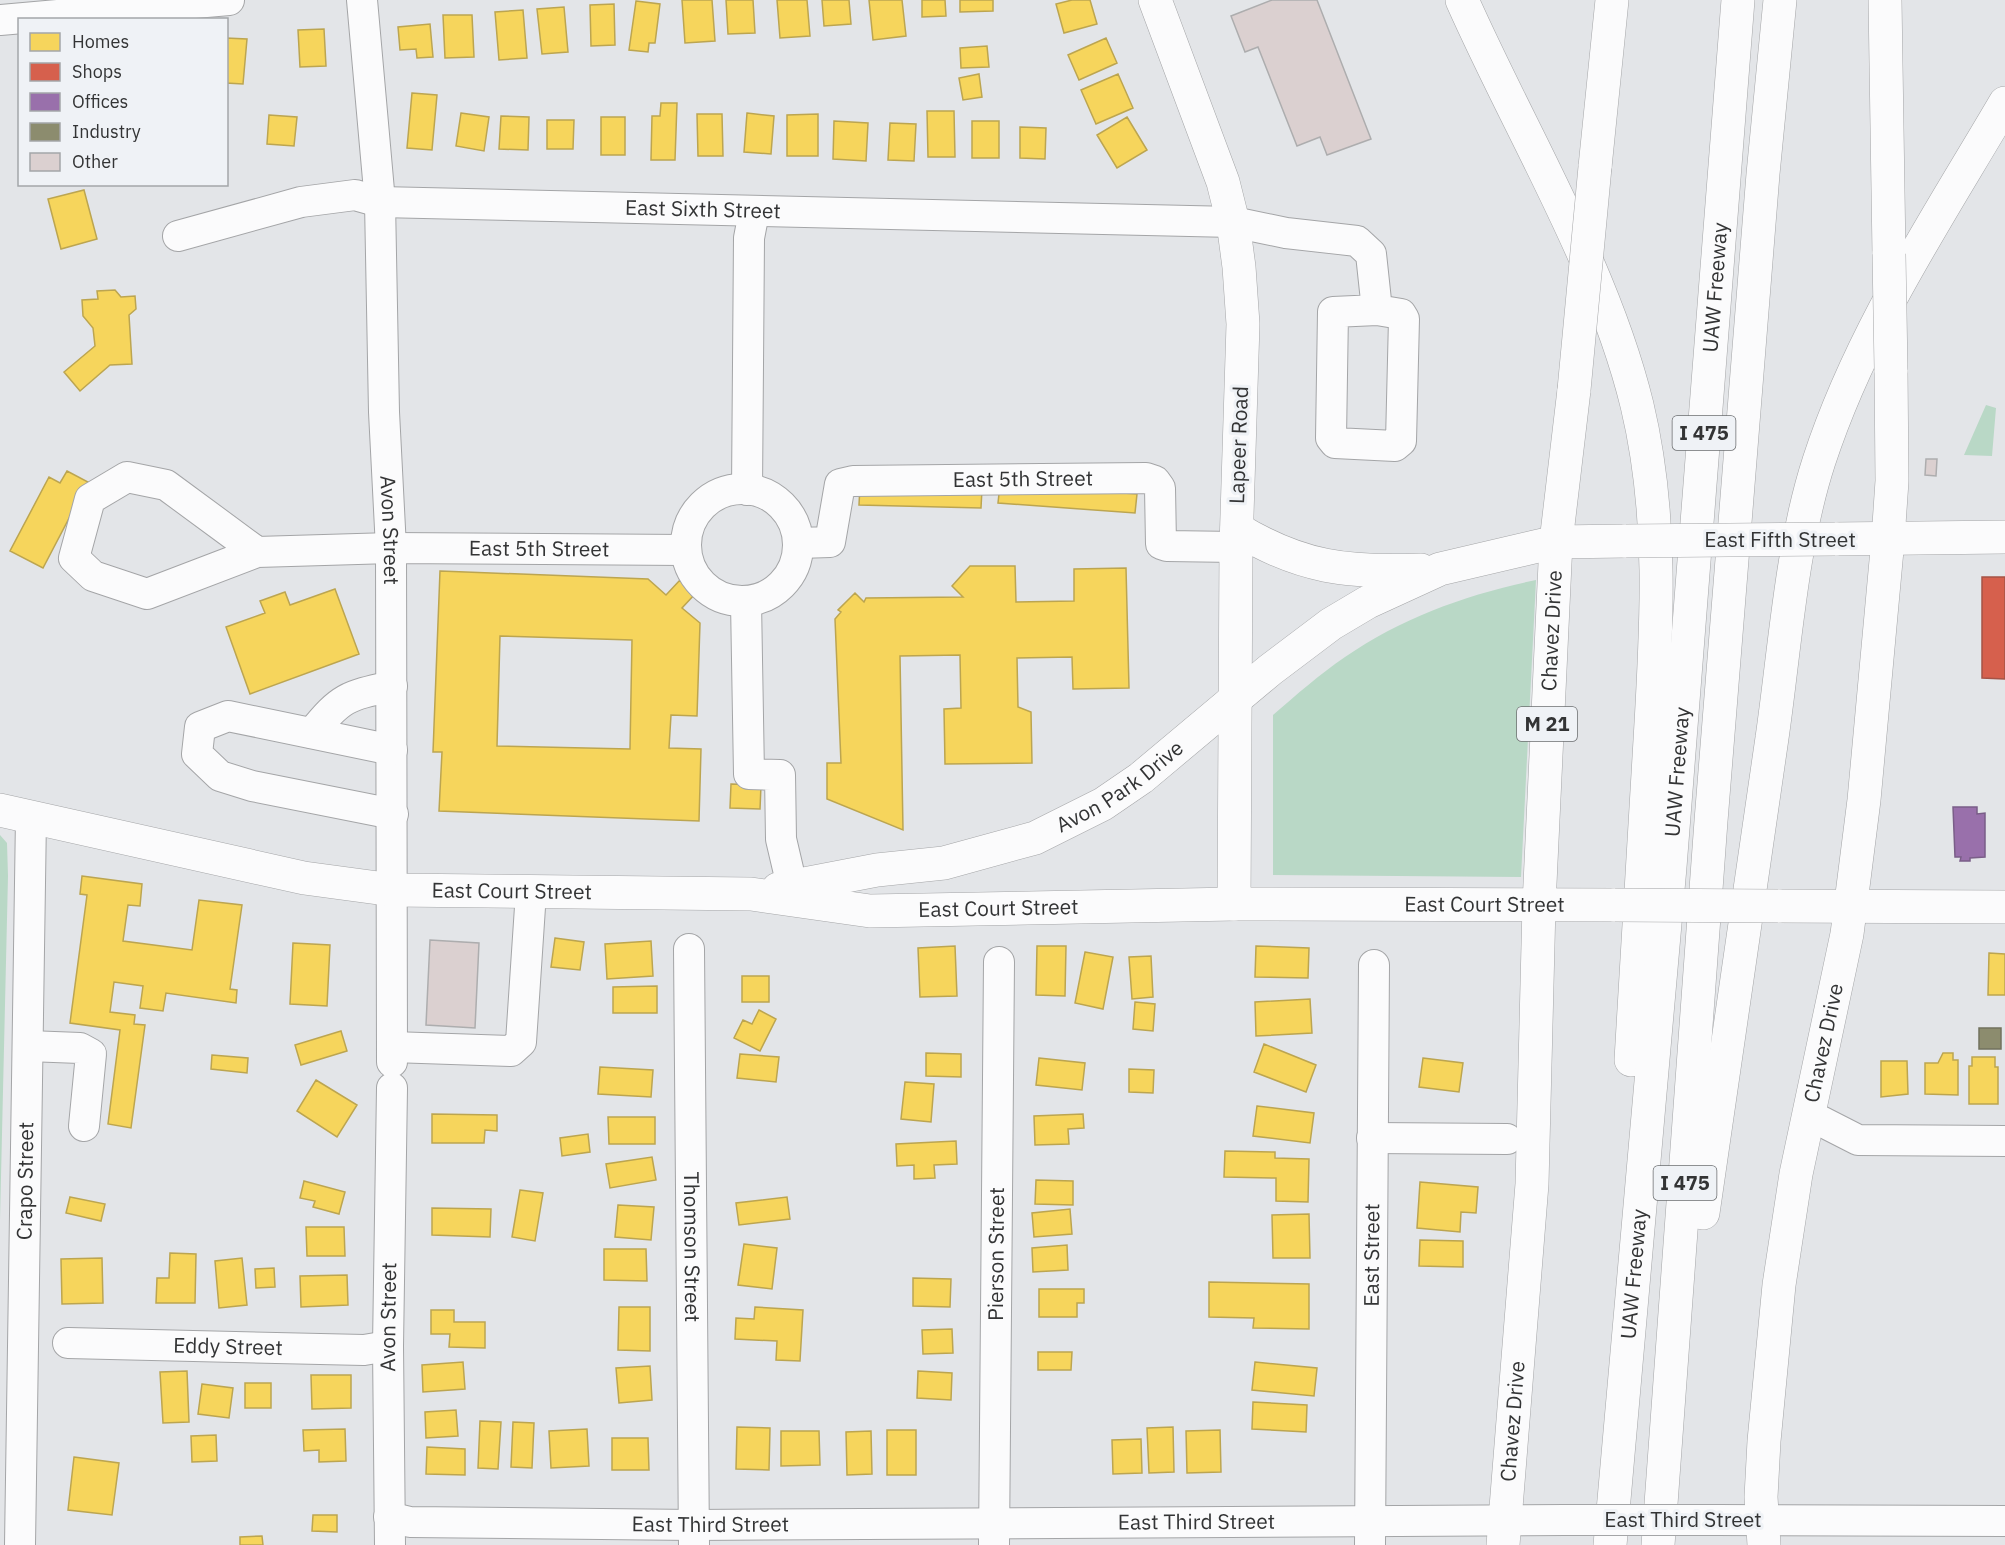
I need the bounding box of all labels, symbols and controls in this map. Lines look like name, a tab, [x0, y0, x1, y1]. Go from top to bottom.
legend	[18, 18, 228, 186]
text: Homes	[72, 30, 129, 53]
text: Shops	[72, 60, 122, 83]
text: Offices	[72, 90, 128, 113]
text: Industry	[72, 120, 141, 143]
text: Other	[72, 150, 118, 173]
street label: East Sixth Street	[625, 193, 781, 224]
street label: UAW Freeway	[1695, 221, 1734, 353]
street label: Lapeer Road	[1222, 386, 1254, 504]
road number: I 475	[1672, 416, 1736, 450]
street label: East 5th Street	[952, 464, 1093, 493]
street label: Avon Street	[374, 475, 406, 585]
street label: East Fifth Street	[1704, 525, 1856, 553]
street label: East 5th Street	[469, 534, 609, 562]
street label: Chavez Drive	[1534, 569, 1568, 692]
street label: UAW Freeway	[1657, 705, 1696, 838]
road number: M 21	[1517, 707, 1577, 741]
street label: Avon Park Drive	[1051, 733, 1189, 838]
street label: East Court Street	[431, 875, 592, 905]
street label: East Court Street	[1404, 889, 1565, 918]
street label: East Court Street	[918, 892, 1079, 923]
street label: Chavez Drive	[1797, 981, 1849, 1105]
street label: Crapo Street	[10, 1122, 39, 1240]
road number: I 475	[1654, 1166, 1716, 1200]
street label: Thomson Street	[678, 1172, 707, 1322]
street label: Pierson Street	[981, 1187, 1010, 1321]
street label: East Street	[1357, 1203, 1385, 1307]
street label: UAW Freeway	[1613, 1207, 1653, 1340]
street label: Avon Street	[373, 1262, 402, 1372]
street label: Eddy Street	[173, 1330, 283, 1361]
street label: Chavez Drive	[1493, 1360, 1531, 1483]
street label: East Third Street	[1604, 1505, 1762, 1533]
street label: East Third Street	[1118, 1507, 1275, 1536]
street label: East Third Street	[632, 1509, 789, 1538]

